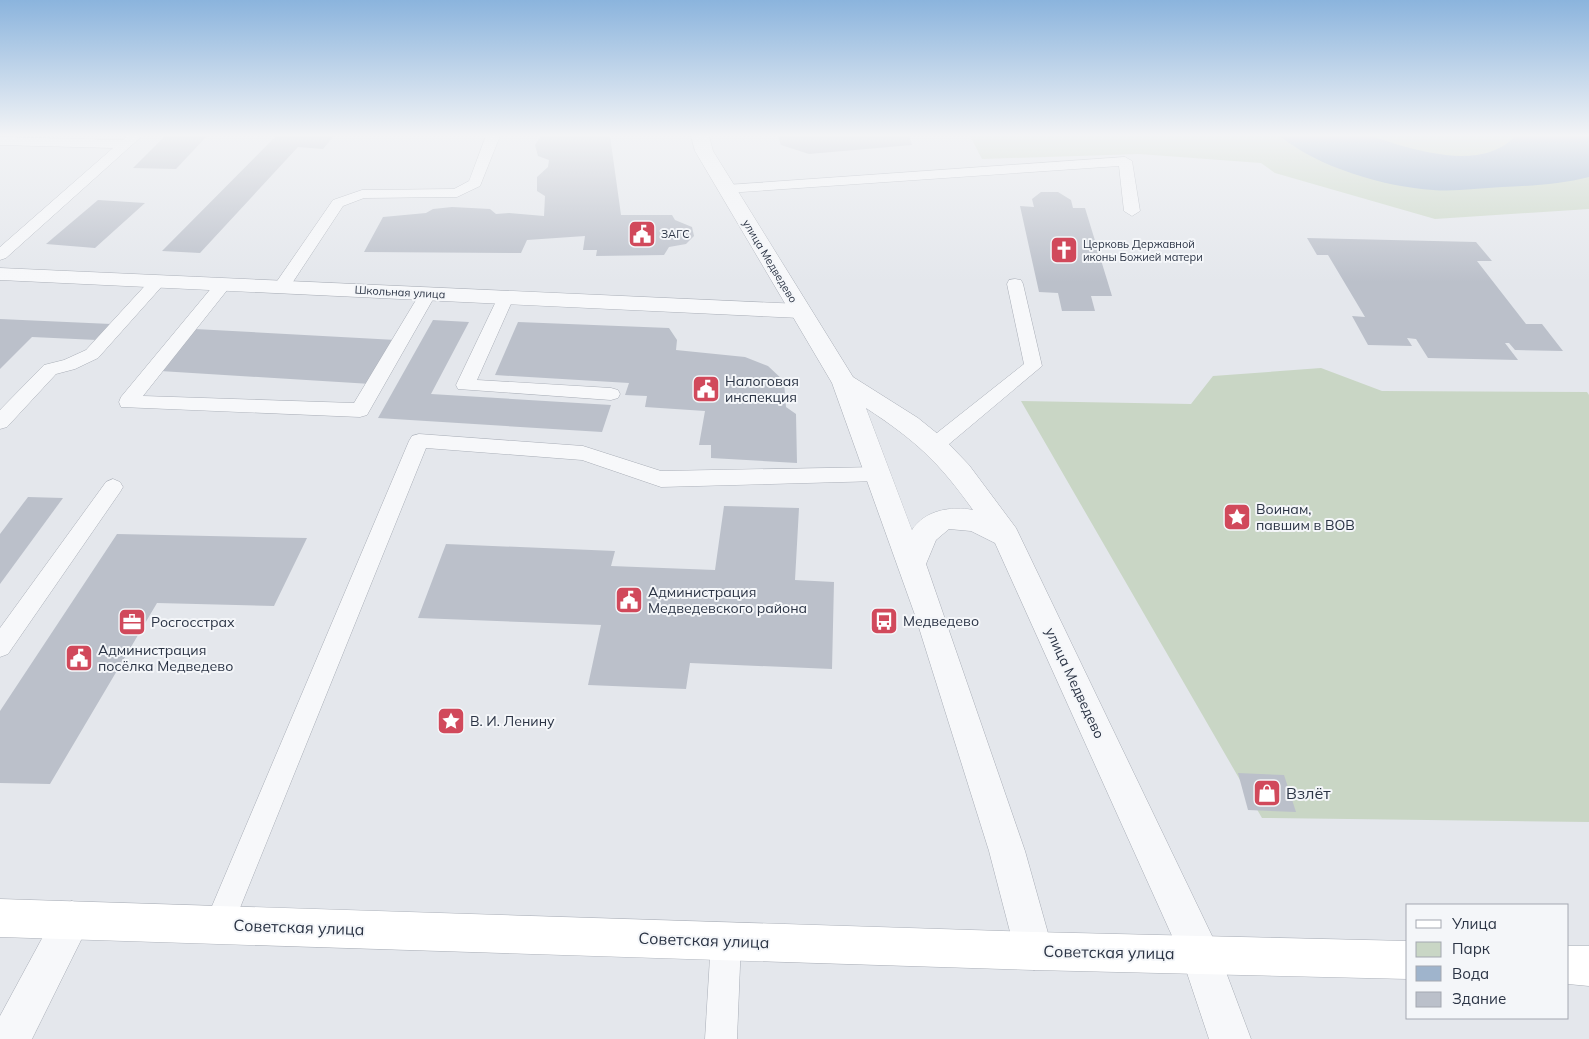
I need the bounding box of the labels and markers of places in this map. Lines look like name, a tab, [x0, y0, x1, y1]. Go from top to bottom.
public building icon: ЗАГС	[627, 219, 657, 249]
place label: ЗАГС	[661, 227, 690, 241]
church icon: Церковь Державной иконы Божией матери	[1049, 235, 1079, 265]
place label: Церковь Державной иконы Божией матери	[1083, 237, 1203, 264]
place label: Налоговая инспекция	[725, 372, 799, 406]
public building icon: Налоговая инспекция	[691, 374, 721, 404]
place label: Воинам, павшим в ВОВ	[1256, 500, 1355, 534]
place icon: Воинам, павшим в ВОВ	[1222, 502, 1252, 532]
place label: Администрация Медведевского района	[648, 583, 807, 617]
public building icon: Администрация Медведевского района	[614, 585, 644, 615]
bus stop icon: Медведево	[869, 606, 899, 636]
office icon: Росгосстрах	[117, 607, 147, 637]
place label: Медведево	[903, 612, 979, 630]
place label: Росгосстрах	[151, 613, 235, 631]
place label: Администрация посёлка Медведево	[98, 641, 233, 675]
public building icon: Администрация посёлка Медведево	[64, 643, 94, 673]
place icon: В. И. Ленину	[436, 706, 466, 736]
place label: В. И. Ленину	[470, 712, 555, 730]
shop icon: Взлёт	[1252, 778, 1282, 808]
place label: Взлёт	[1286, 783, 1331, 803]

